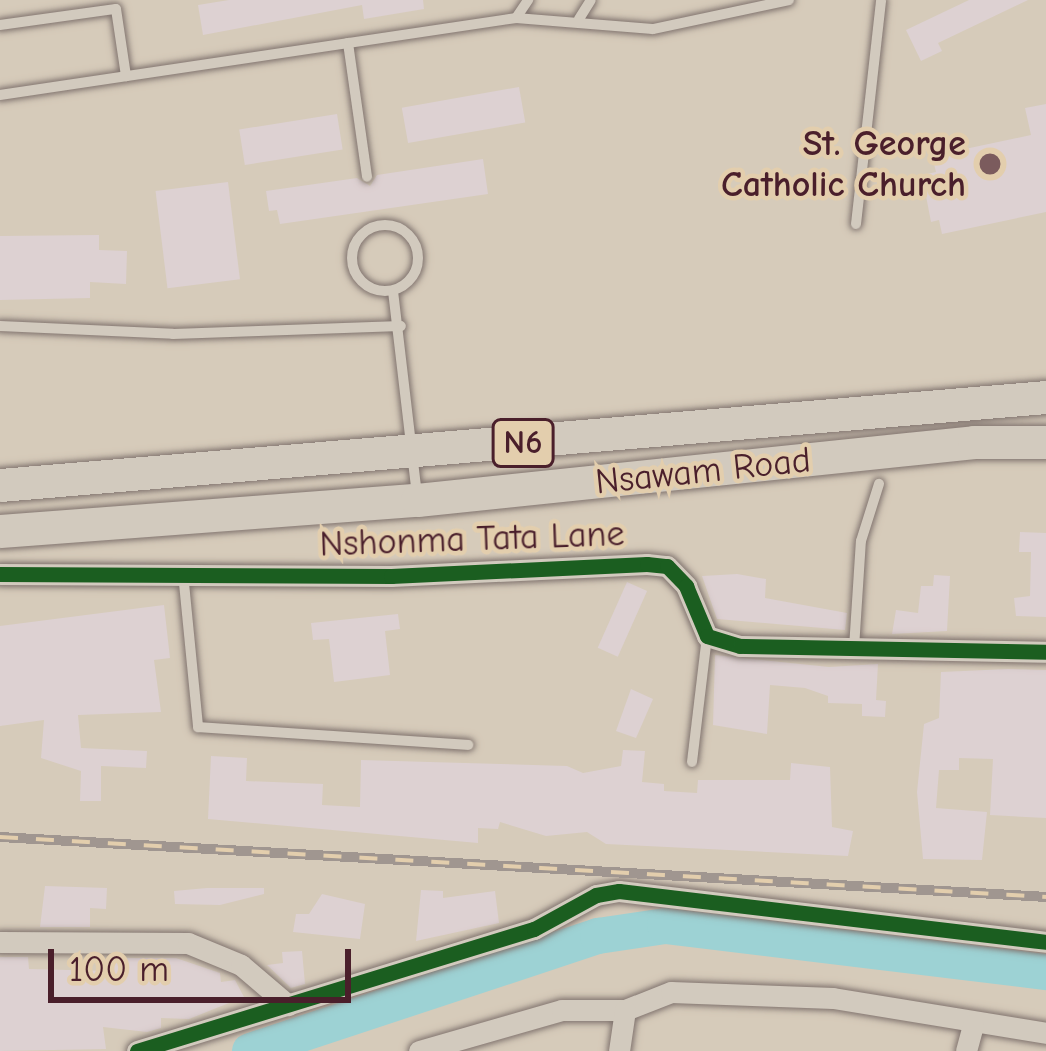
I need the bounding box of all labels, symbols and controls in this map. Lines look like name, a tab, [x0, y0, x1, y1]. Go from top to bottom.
place label: St. George Catholic Church	[721, 121, 966, 206]
marker: St. George Catholic Church	[977, 151, 1003, 177]
road number: N6	[490, 416, 556, 470]
street label: Nsawam Road	[593, 438, 813, 504]
street label: Nshonma Tata Lane	[319, 512, 625, 566]
scale bar	[54, 925, 357, 999]
text: 100 m	[69, 949, 169, 990]

